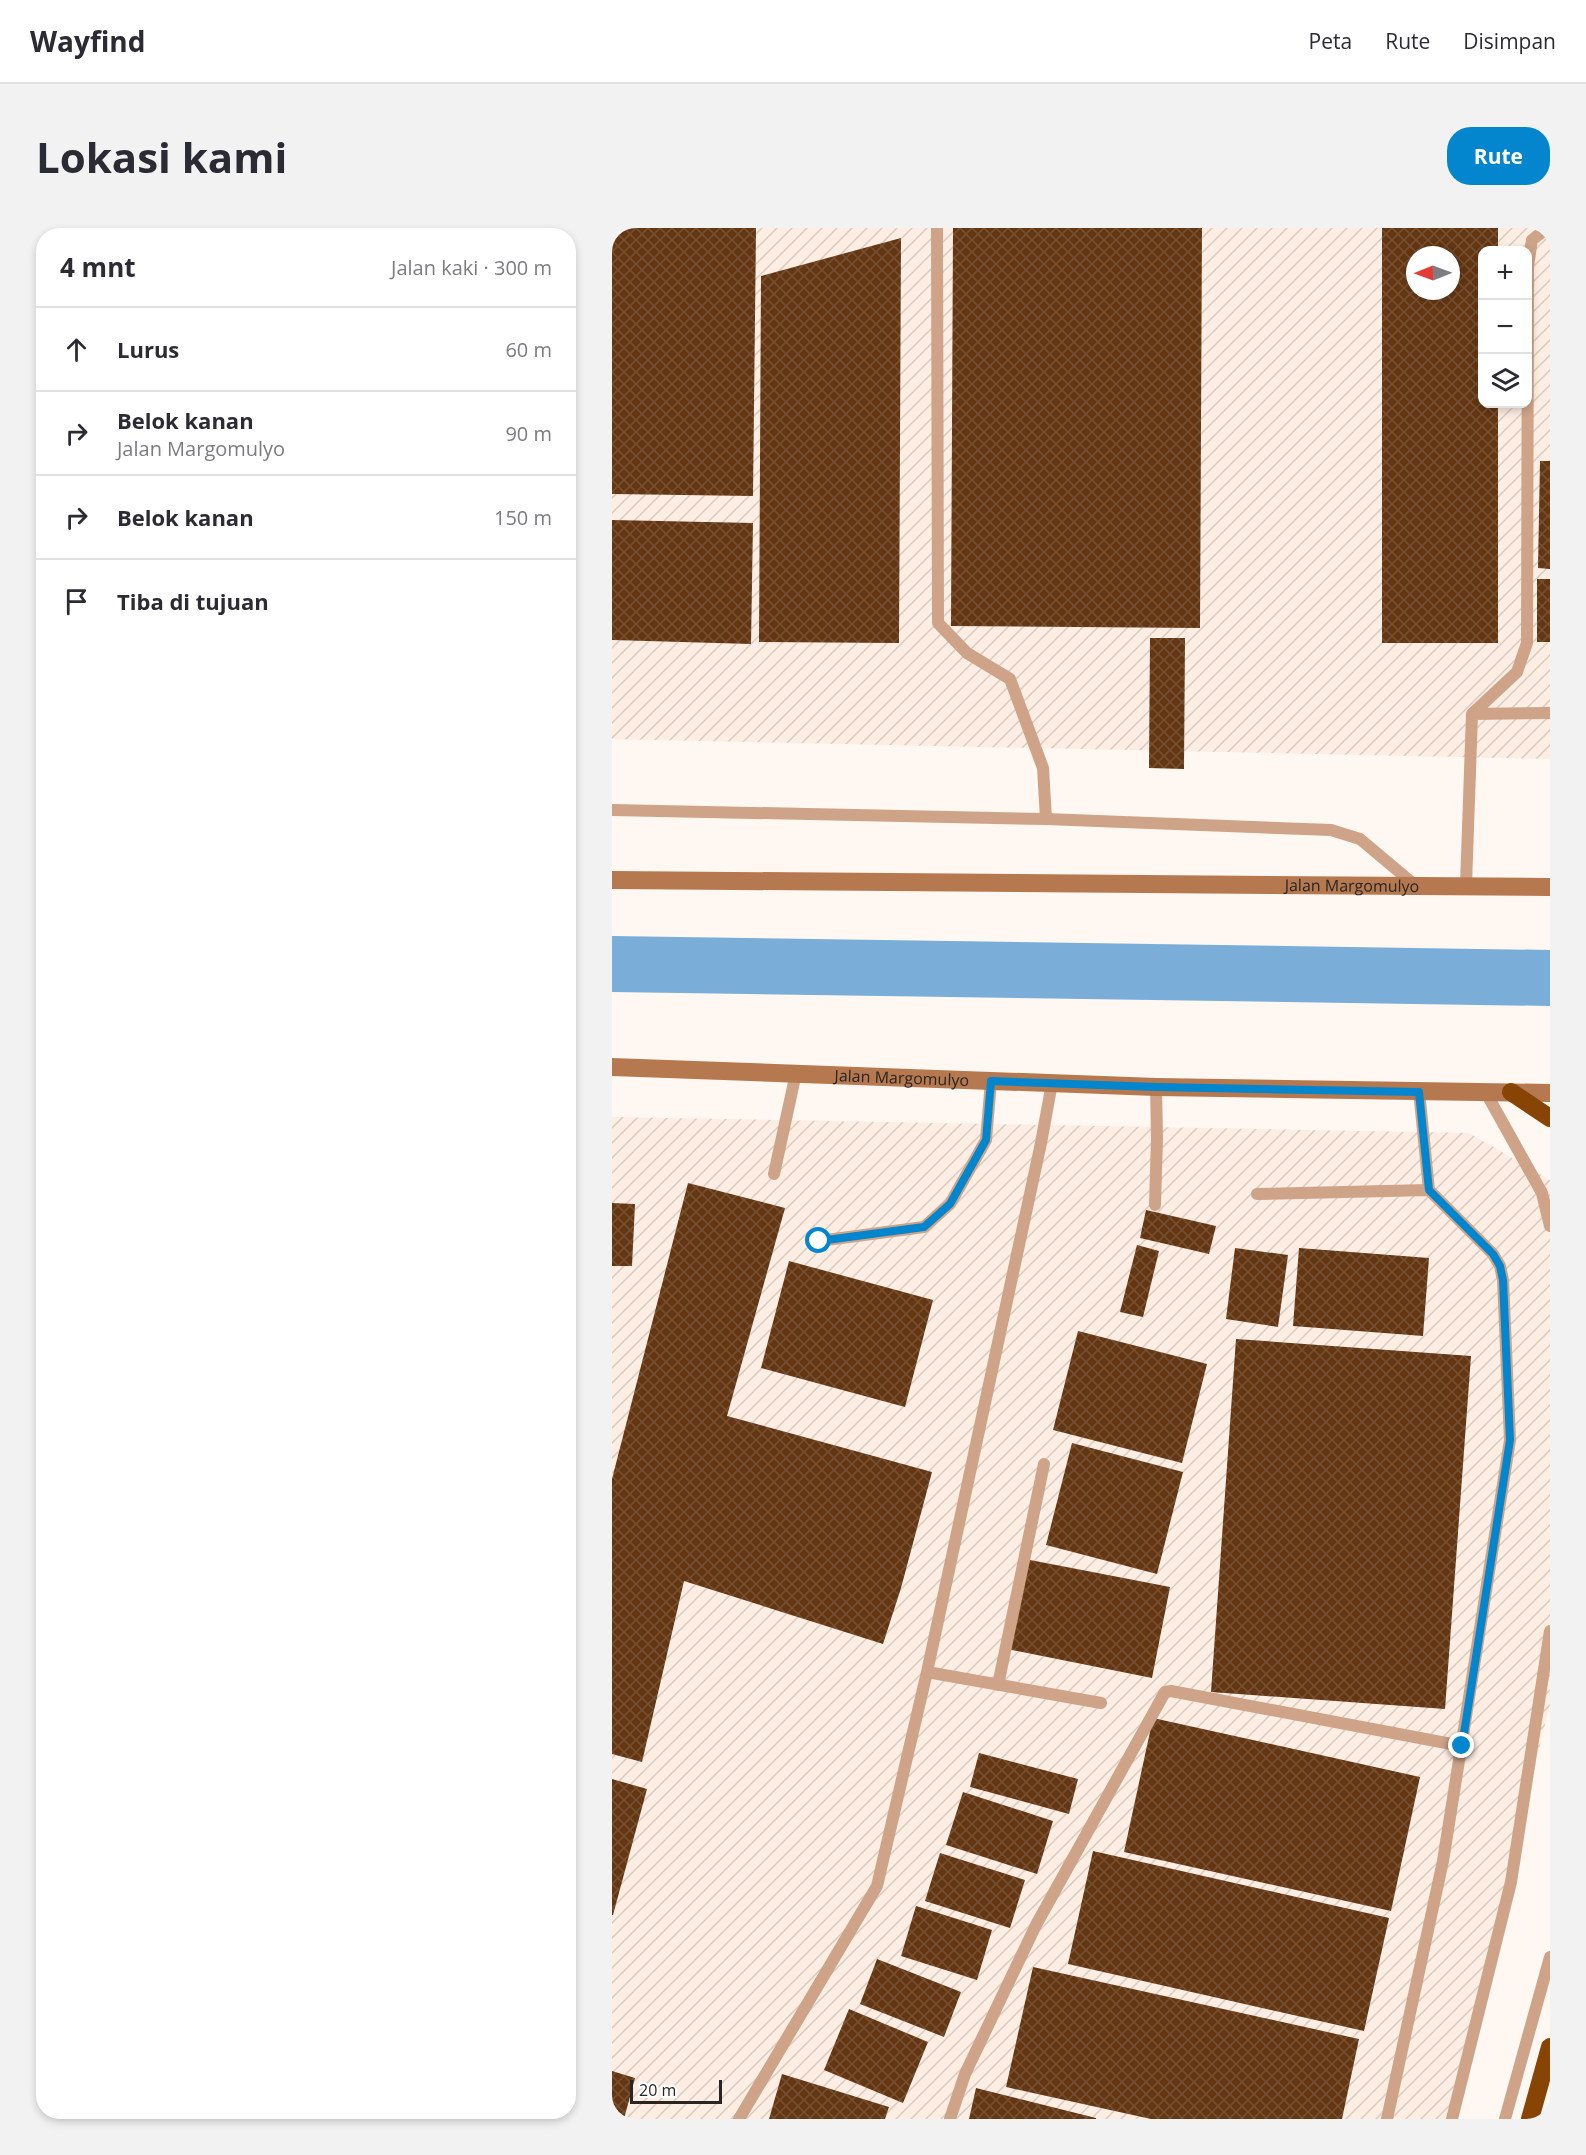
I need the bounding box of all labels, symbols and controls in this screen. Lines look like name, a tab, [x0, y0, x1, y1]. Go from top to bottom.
text: Wayfind	[30, 22, 145, 60]
text: Peta	[1309, 27, 1352, 55]
text: Rute	[1385, 27, 1430, 55]
text: Disimpan	[1463, 27, 1556, 55]
button: Rute	[1447, 127, 1550, 185]
text: Lokasi kami	[36, 128, 287, 185]
north arrow	[1406, 246, 1460, 300]
map controls	[1478, 246, 1532, 408]
button: +	[1478, 246, 1532, 300]
text: 4 mnt	[60, 249, 136, 285]
text: Jalan kaki · 300 m	[391, 254, 552, 281]
button: −	[1478, 300, 1532, 354]
icon: ahead	[60, 333, 93, 366]
text: Lurus	[117, 334, 179, 364]
text: 60 m	[505, 336, 552, 363]
button: layers	[1478, 354, 1532, 408]
text: Belok kanan	[117, 405, 254, 435]
icon: right	[60, 417, 93, 450]
text: 90 m	[505, 420, 552, 447]
text: Jalan Margomulyo	[117, 435, 285, 462]
icon: right	[60, 501, 93, 534]
text: Belok kanan	[117, 502, 254, 532]
text: 150 m	[494, 504, 552, 531]
icon: arrive	[60, 585, 93, 618]
text: Tiba di tujuan	[117, 586, 269, 616]
street label: Jalan Margomulyo	[1283, 874, 1419, 897]
street label: Jalan Margomulyo	[832, 1064, 969, 1091]
route start	[805, 1227, 831, 1253]
route end	[1448, 1732, 1474, 1758]
scale bar	[630, 2077, 722, 2104]
text: 20 m	[639, 2079, 676, 2101]

